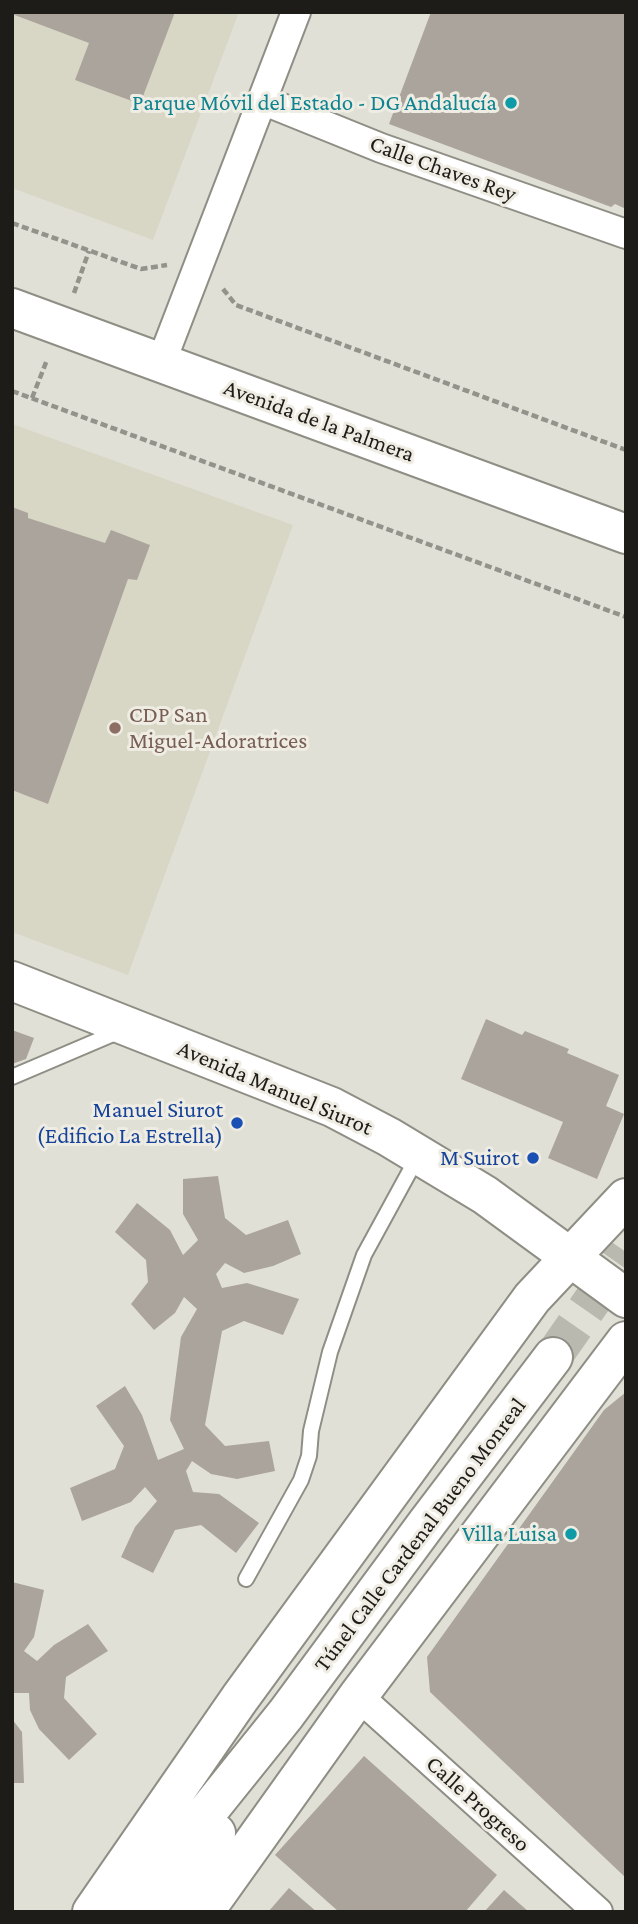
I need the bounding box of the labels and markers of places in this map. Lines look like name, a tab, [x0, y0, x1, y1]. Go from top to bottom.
place label: Parque Móvil del Estado - DG Andalucía	[132, 89, 497, 117]
marker: Parque Móvil del Estado - DG Andalucía	[503, 95, 519, 111]
place label: CDP San Miguel-Adoratrices	[129, 701, 307, 755]
marker: CDP San Miguel-Adoratrices	[107, 720, 123, 736]
place label: Manuel Siurot (Edificio La Estrella)	[37, 1096, 223, 1150]
marker: Manuel Siurot (Edificio La Estrella)	[229, 1115, 245, 1131]
place label: M Suirot	[440, 1144, 519, 1172]
marker: M Suirot	[525, 1150, 541, 1166]
place label: Villa Luisa	[462, 1520, 557, 1548]
marker: Villa Luisa	[563, 1526, 579, 1542]

